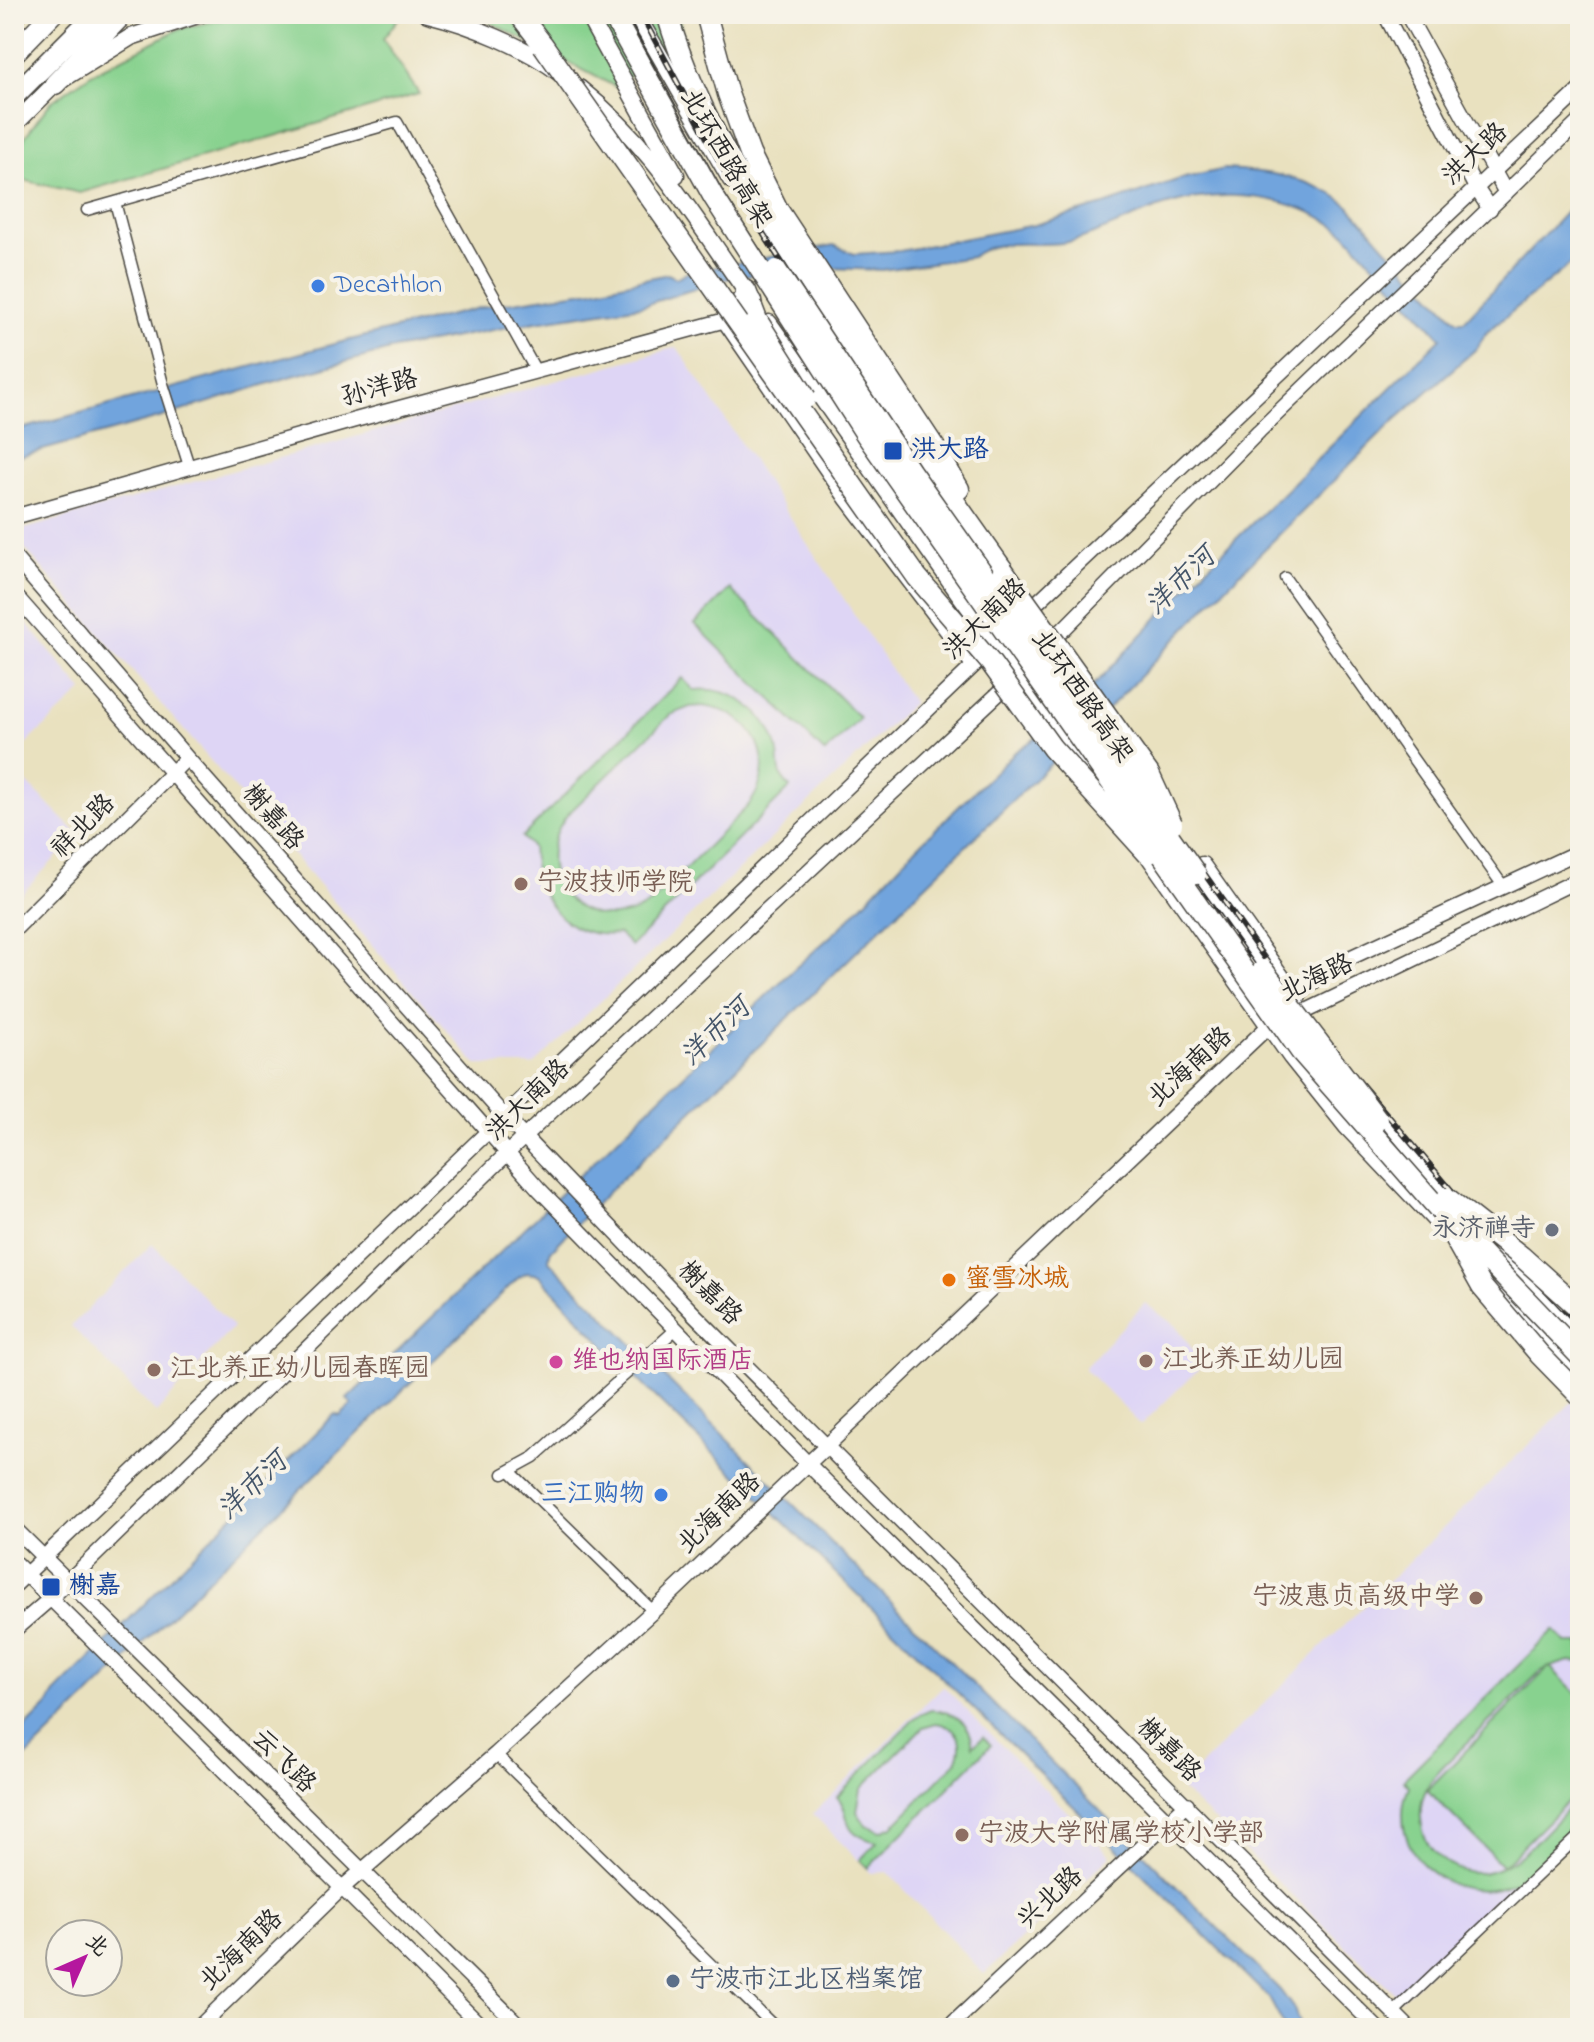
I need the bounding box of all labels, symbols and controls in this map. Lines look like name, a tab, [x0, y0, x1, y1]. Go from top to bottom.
street label: 北环西路高架	[670, 82, 780, 236]
street label: 洪大路	[1435, 115, 1517, 195]
place label: Decathlon	[333, 267, 442, 305]
marker: Decathlon	[309, 277, 327, 295]
street label: 孙洋路	[337, 361, 423, 417]
place label: 洪大路	[911, 432, 989, 470]
marker: 洪大路	[882, 440, 904, 462]
water label: 洋市河	[1138, 535, 1229, 626]
street label: 洪大南路	[935, 570, 1037, 670]
street label: 北环西路高架	[1021, 622, 1141, 772]
street label: 榭嘉路	[232, 776, 312, 860]
street label: 祥北路	[43, 786, 125, 868]
place label: 宁波技师学院	[537, 865, 693, 903]
marker: 宁波技师学院	[512, 875, 530, 893]
street label: 北海路	[1274, 945, 1360, 1013]
water label: 洋市河	[673, 986, 764, 1077]
street label: 北海南路	[1140, 1019, 1242, 1117]
street label: 洪大南路	[478, 1051, 580, 1151]
place label: 永济禅寺	[1432, 1211, 1536, 1249]
marker: 永济禅寺	[1543, 1221, 1561, 1239]
street label: 榭嘉路	[668, 1253, 750, 1335]
place label: 蜜雪冰城	[965, 1261, 1069, 1299]
marker: 蜜雪冰城	[940, 1271, 958, 1289]
place label: 江北养正幼儿园	[1162, 1342, 1344, 1380]
place label: 维也纳国际酒店	[572, 1343, 754, 1381]
place label: 江北养正幼儿园春晖园	[170, 1351, 430, 1389]
marker: 江北养正幼儿园	[1137, 1352, 1155, 1370]
marker: 维也纳国际酒店	[547, 1353, 565, 1371]
marker: 江北养正幼儿园春晖园	[145, 1361, 163, 1379]
water label: 洋市河	[210, 1440, 301, 1531]
street label: 北海南路	[669, 1464, 771, 1564]
place label: 三江购物	[541, 1476, 645, 1514]
marker: 三江购物	[652, 1486, 670, 1504]
place label: 榭嘉	[69, 1568, 121, 1606]
marker: 榭嘉	[40, 1576, 62, 1598]
place label: 宁波惠贞高级中学	[1252, 1579, 1460, 1617]
marker: 宁波惠贞高级中学	[1467, 1589, 1485, 1607]
street label: 榭嘉路	[1127, 1710, 1209, 1792]
street label: 云飞路	[242, 1721, 324, 1803]
place label: 宁波大学附属学校小学部	[978, 1816, 1264, 1854]
marker: 宁波大学附属学校小学部	[953, 1826, 971, 1844]
street label: 兴北路	[1010, 1859, 1092, 1939]
street label: 北海南路	[191, 1901, 293, 2001]
north arrow	[44, 1918, 124, 1998]
text: 北	[77, 1927, 115, 1965]
place label: 宁波市江北区档案馆	[689, 1962, 923, 2000]
marker: 宁波市江北区档案馆	[664, 1972, 682, 1990]

